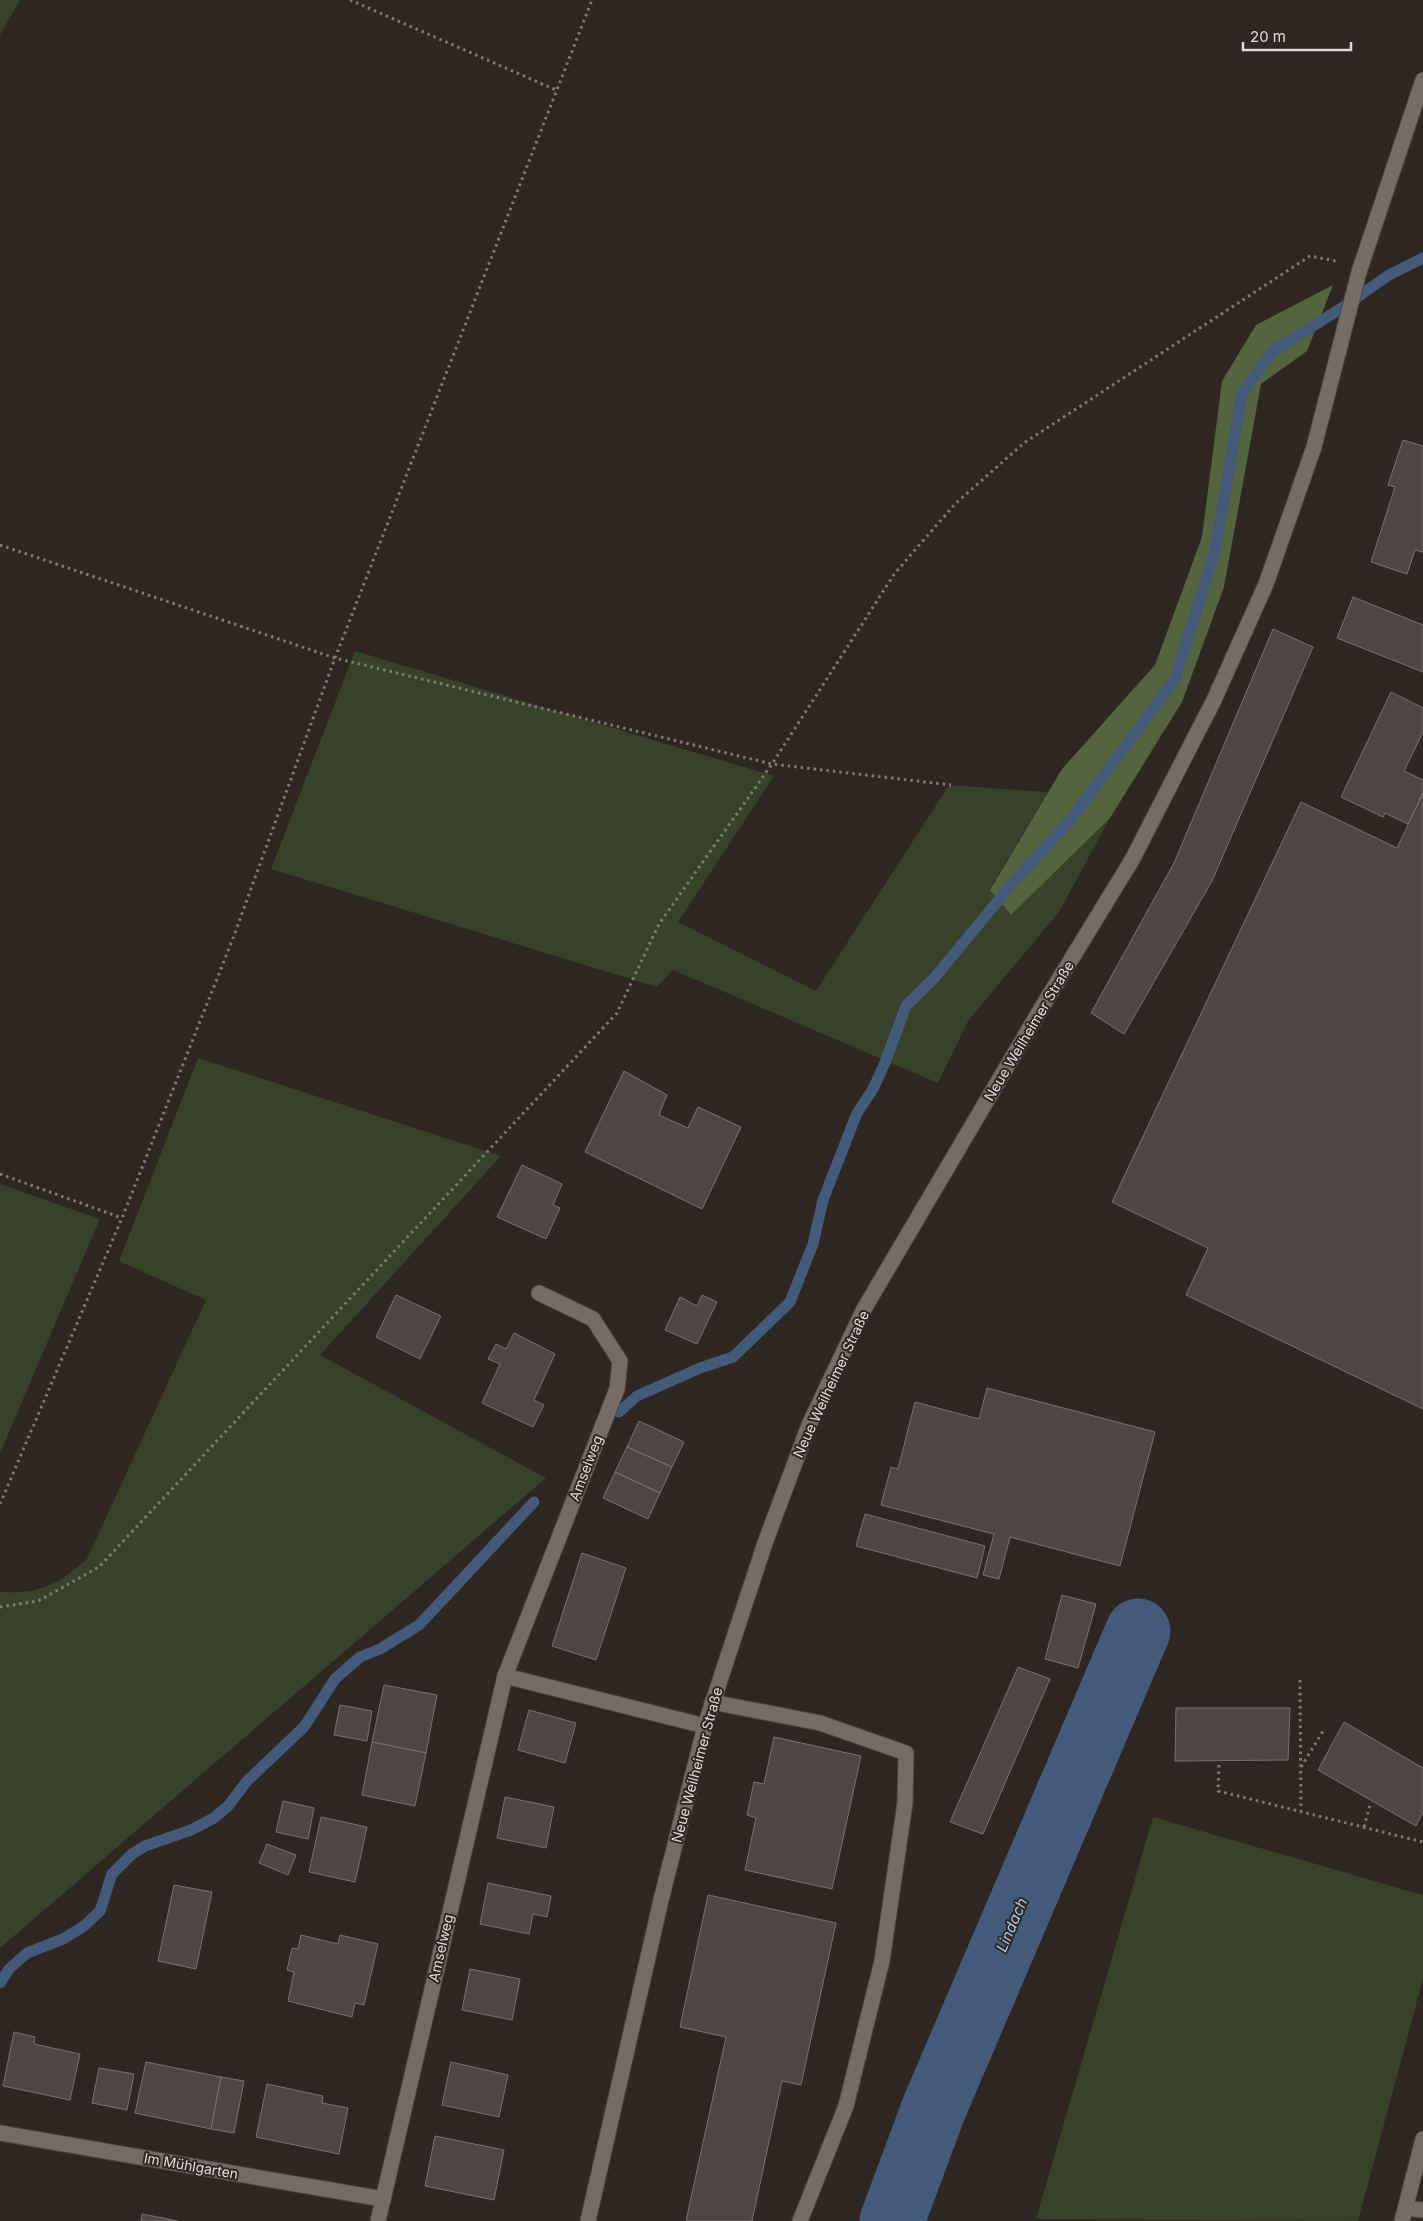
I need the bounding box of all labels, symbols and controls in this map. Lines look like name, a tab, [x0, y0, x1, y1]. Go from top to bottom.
scale bar	[1243, 20, 1350, 52]
text: 20 m	[1250, 27, 1286, 46]
street label: Neue Weilheimer Straße	[980, 958, 1077, 1104]
street label: Neue Weilheimer Straße	[789, 1308, 872, 1460]
street label: Amselweg	[565, 1433, 606, 1503]
street label: Neue Weilheimer Straße	[668, 1685, 725, 1844]
water label: Lindach	[992, 1895, 1031, 1955]
street label: Amselweg	[424, 1912, 457, 1983]
street label: Im Mühlgarten	[143, 2149, 240, 2182]

